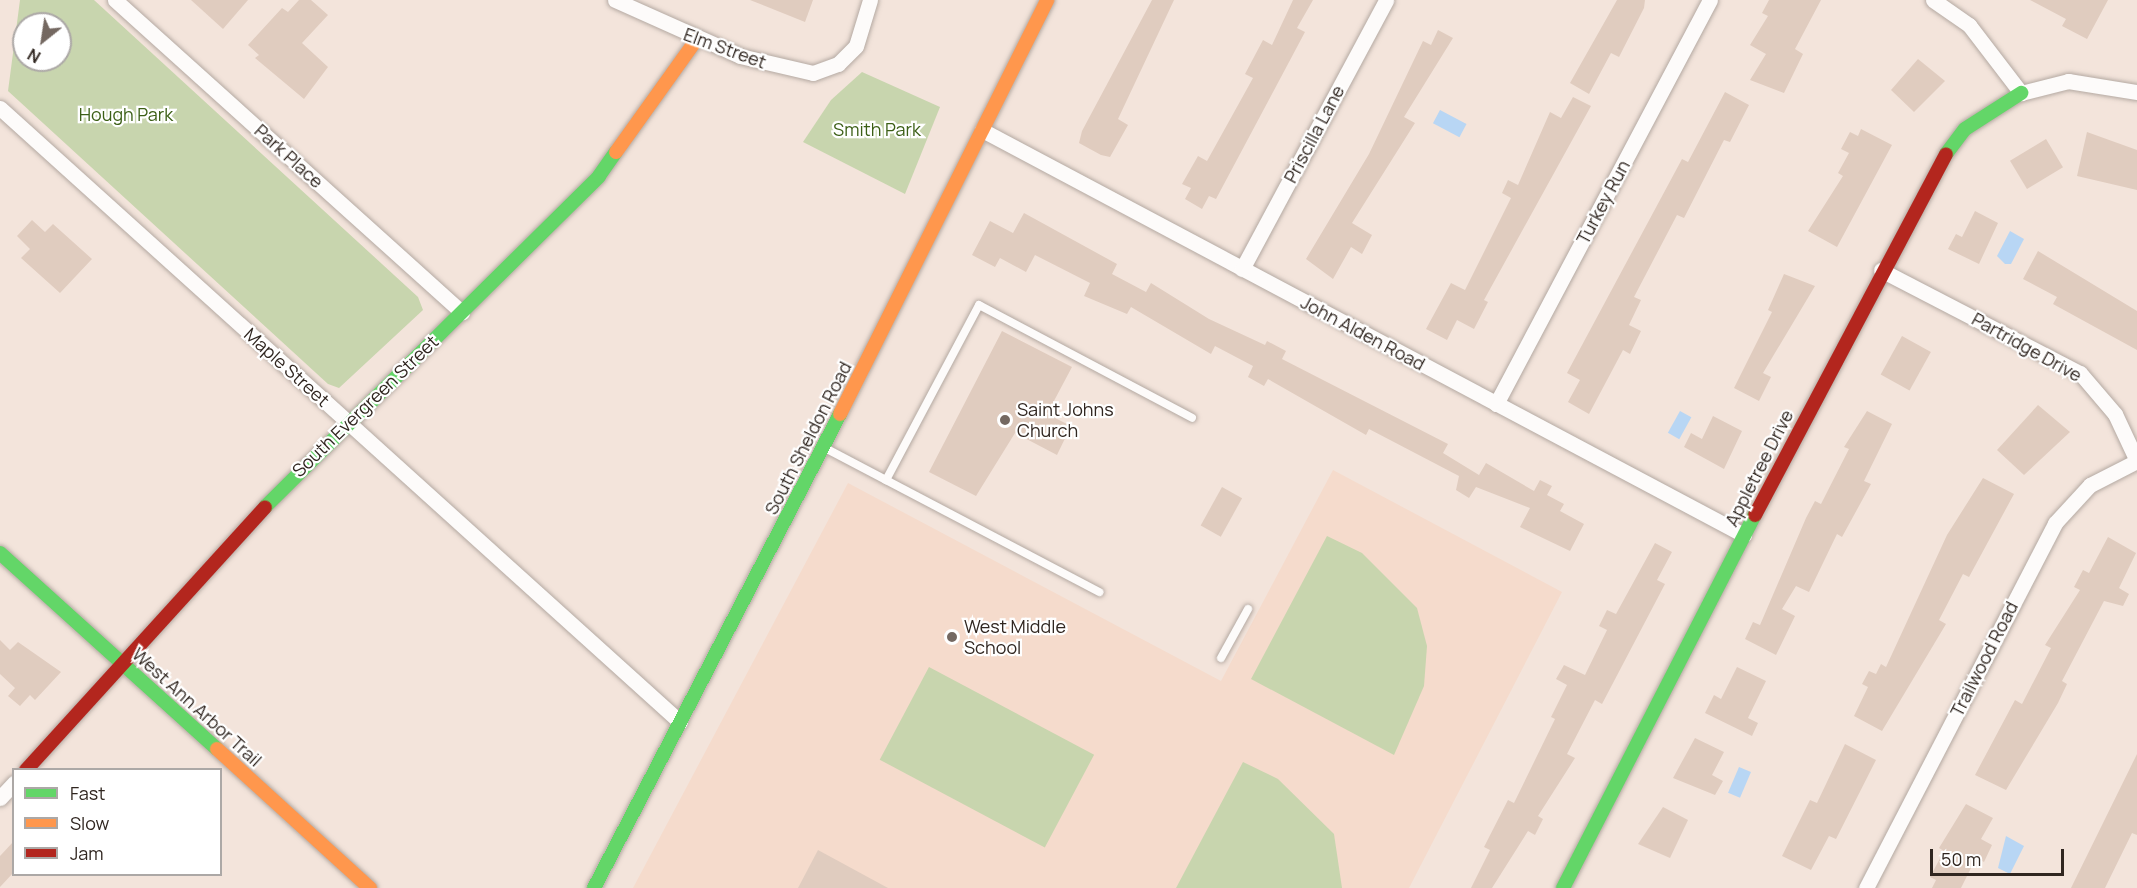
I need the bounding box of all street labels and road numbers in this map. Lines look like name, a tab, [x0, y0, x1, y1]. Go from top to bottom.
street label: Elm Street	[681, 23, 769, 73]
street label: Priscilla Lane	[1279, 82, 1349, 186]
street label: Park Place	[250, 120, 328, 192]
street label: Turkey Run	[1572, 156, 1634, 248]
street label: John Alden Road	[1297, 291, 1429, 375]
street label: Partridge Drive	[1968, 308, 2086, 386]
street label: Maple Street	[240, 323, 334, 411]
street label: South Evergreen Street	[288, 331, 442, 481]
street label: South Sheldon Road	[760, 358, 856, 518]
street label: Appletree Drive	[1720, 406, 1798, 530]
street label: Trailwood Road	[1946, 598, 2022, 720]
street label: West Ann Arbor Trail	[128, 643, 266, 771]

